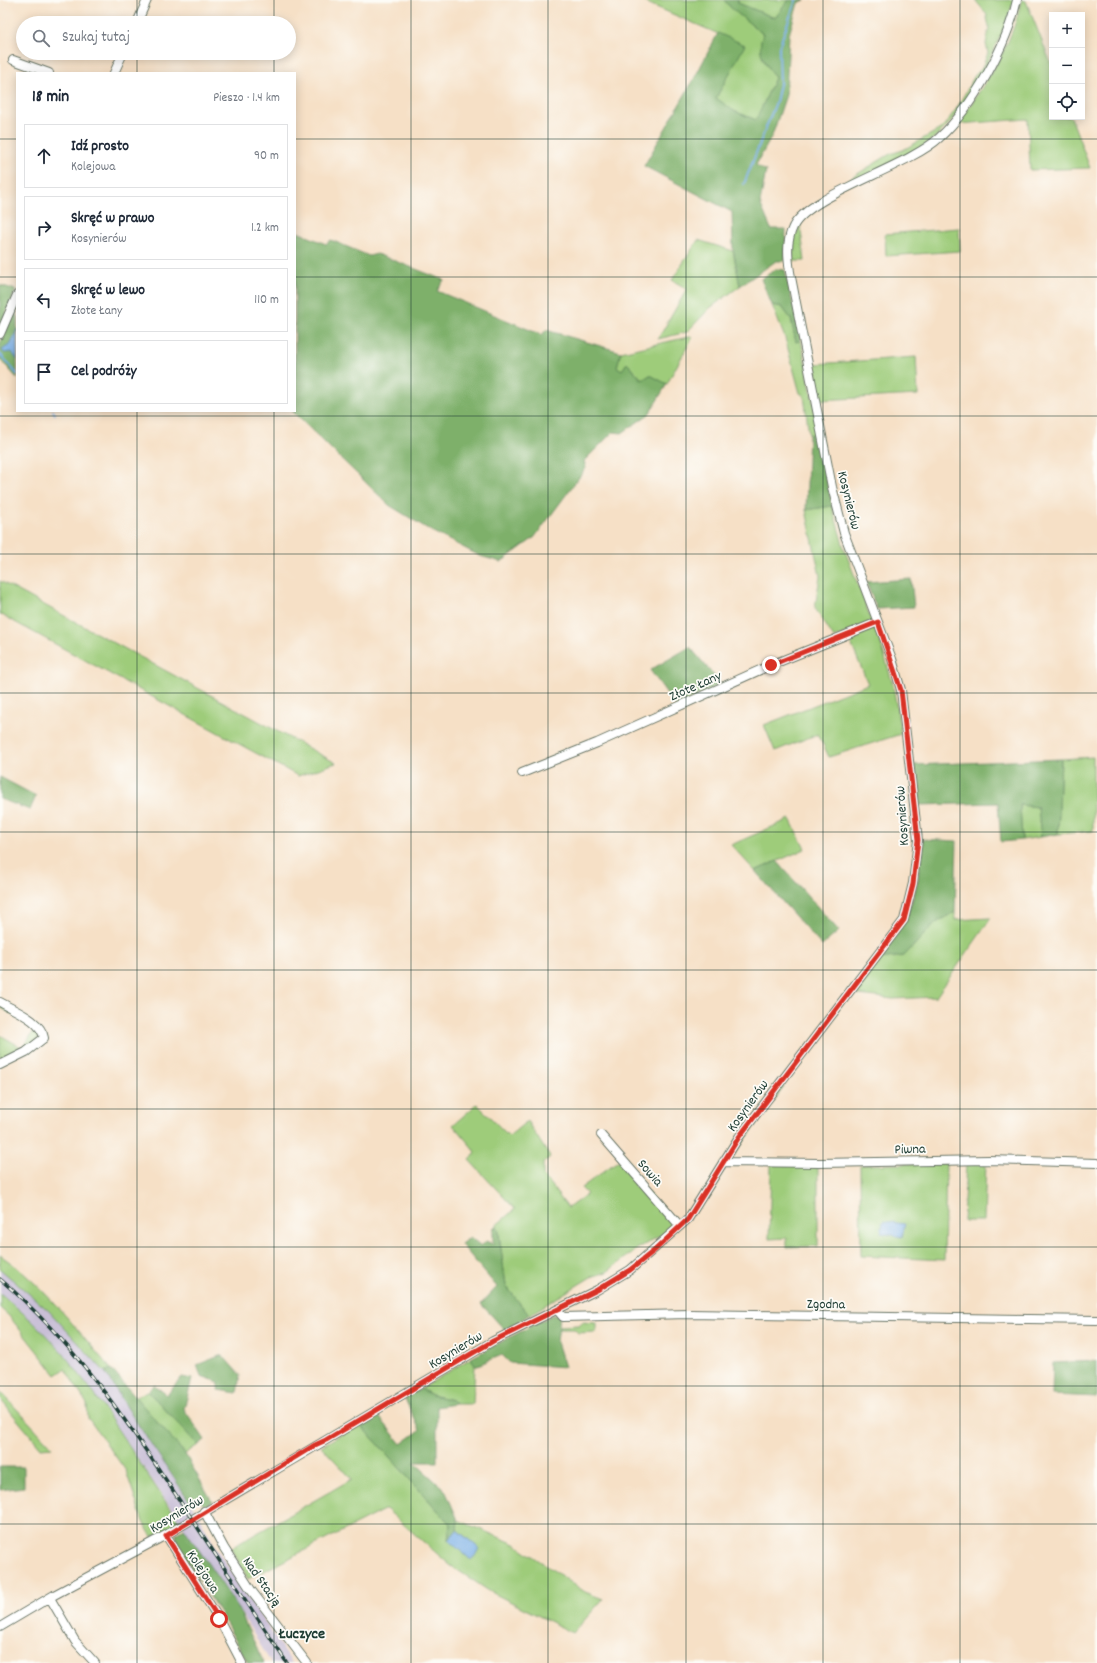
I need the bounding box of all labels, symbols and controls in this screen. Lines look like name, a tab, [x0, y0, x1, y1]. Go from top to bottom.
map controls	[1049, 12, 1085, 120]
button: +	[1049, 12, 1085, 48]
search box	[16, 16, 296, 60]
icon: search	[30, 27, 52, 49]
text: Szukaj tutaj	[62, 27, 130, 49]
button: −	[1049, 48, 1085, 84]
button: locate	[1049, 84, 1085, 120]
text: 18 min	[32, 86, 69, 110]
text: Pieszo · 1.4 km	[213, 89, 280, 108]
text: Idź prosto	[71, 136, 129, 158]
icon: ahead	[33, 145, 55, 167]
text: 90 m	[254, 147, 279, 166]
text: Kolejowa	[71, 158, 115, 177]
text: Skręć w prawo	[71, 208, 154, 230]
icon: right	[33, 217, 55, 239]
text: 1.2 km	[251, 219, 279, 238]
text: Kosynierów	[71, 230, 127, 249]
text: Skręć w lewo	[71, 280, 145, 302]
icon: left	[33, 289, 55, 311]
text: 110 m	[254, 291, 279, 310]
text: Złote Łany	[71, 302, 122, 321]
icon: arrive	[33, 361, 55, 383]
text: Cel podróży	[71, 361, 137, 383]
street label: Kosynierów	[831, 469, 865, 532]
route end	[762, 656, 780, 674]
street label: Złote Łany	[667, 666, 725, 707]
street label: Kosynierów	[891, 785, 915, 846]
street label: Kosynierów	[723, 1076, 774, 1136]
street label: Piwna	[894, 1140, 926, 1160]
street label: Sowia	[632, 1155, 667, 1192]
street label: Zgodna	[807, 1295, 846, 1315]
street label: Kosynierów	[425, 1327, 487, 1375]
street label: Kosynierów	[146, 1491, 208, 1539]
street label: Kolejowa	[181, 1547, 224, 1598]
street label: Nad Stacją	[237, 1553, 286, 1611]
route start	[210, 1610, 228, 1628]
district label: Łuczyce	[278, 1623, 325, 1646]

